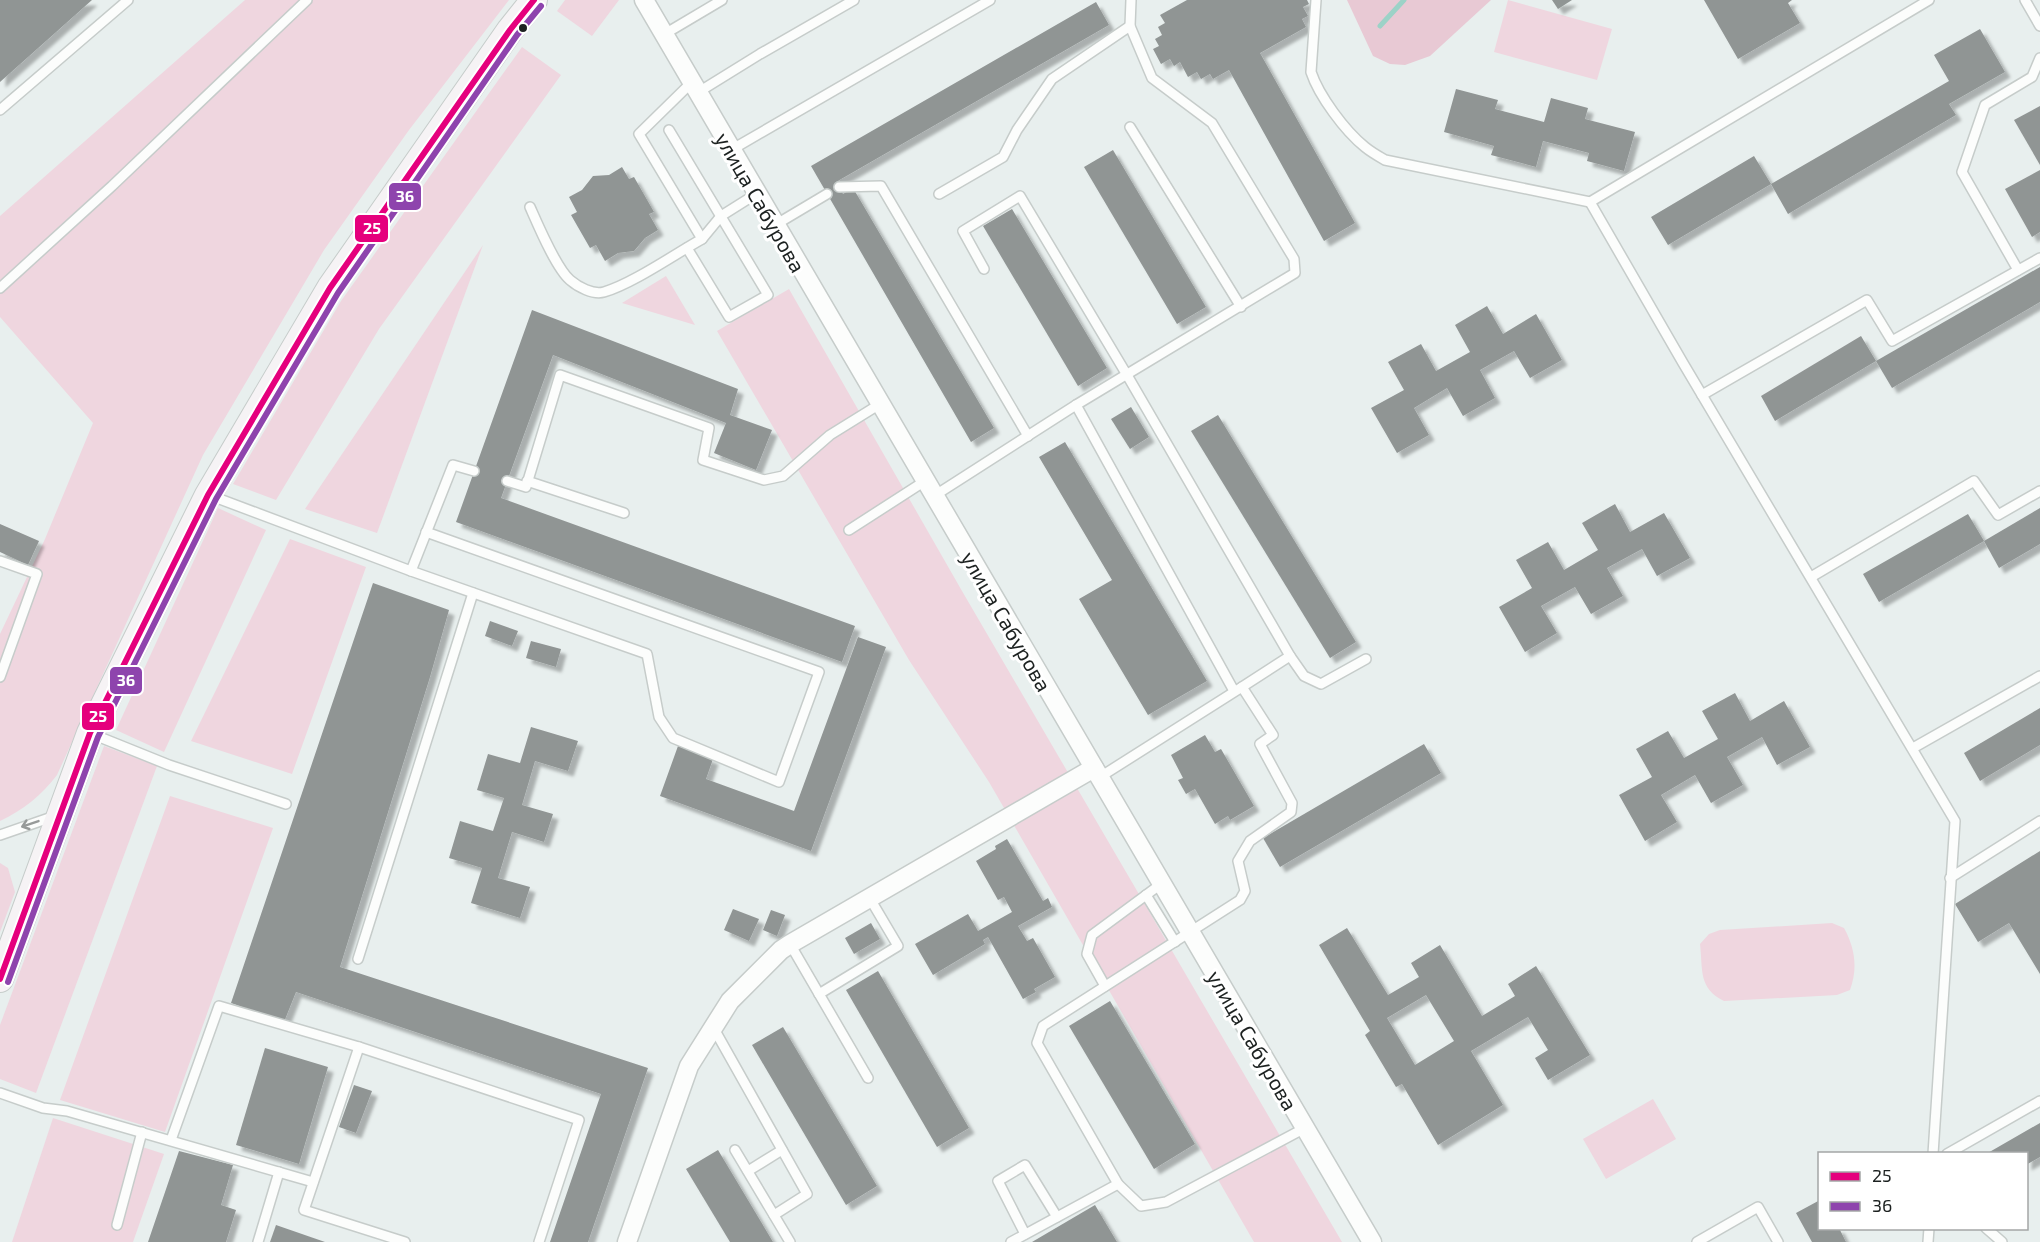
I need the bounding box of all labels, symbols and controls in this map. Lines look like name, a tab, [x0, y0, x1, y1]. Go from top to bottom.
unlabelled marker	[517, 22, 529, 34]
street label: улица Сабурова	[710, 128, 811, 277]
line badge: 36	[388, 182, 422, 211]
text: 36	[396, 186, 414, 205]
line badge: 25	[354, 214, 389, 243]
text: 25	[363, 218, 381, 237]
street label: улица Сабурова	[956, 547, 1057, 696]
line badge: 36	[109, 666, 143, 695]
text: 36	[117, 670, 135, 689]
line badge: 25	[81, 702, 115, 731]
text: 25	[89, 706, 107, 725]
one-way arrow	[21, 820, 40, 831]
street label: улица Сабурова	[1202, 966, 1303, 1115]
legend	[1818, 1152, 2028, 1230]
text: 25	[1872, 1164, 1892, 1186]
text: 36	[1872, 1194, 1892, 1216]

